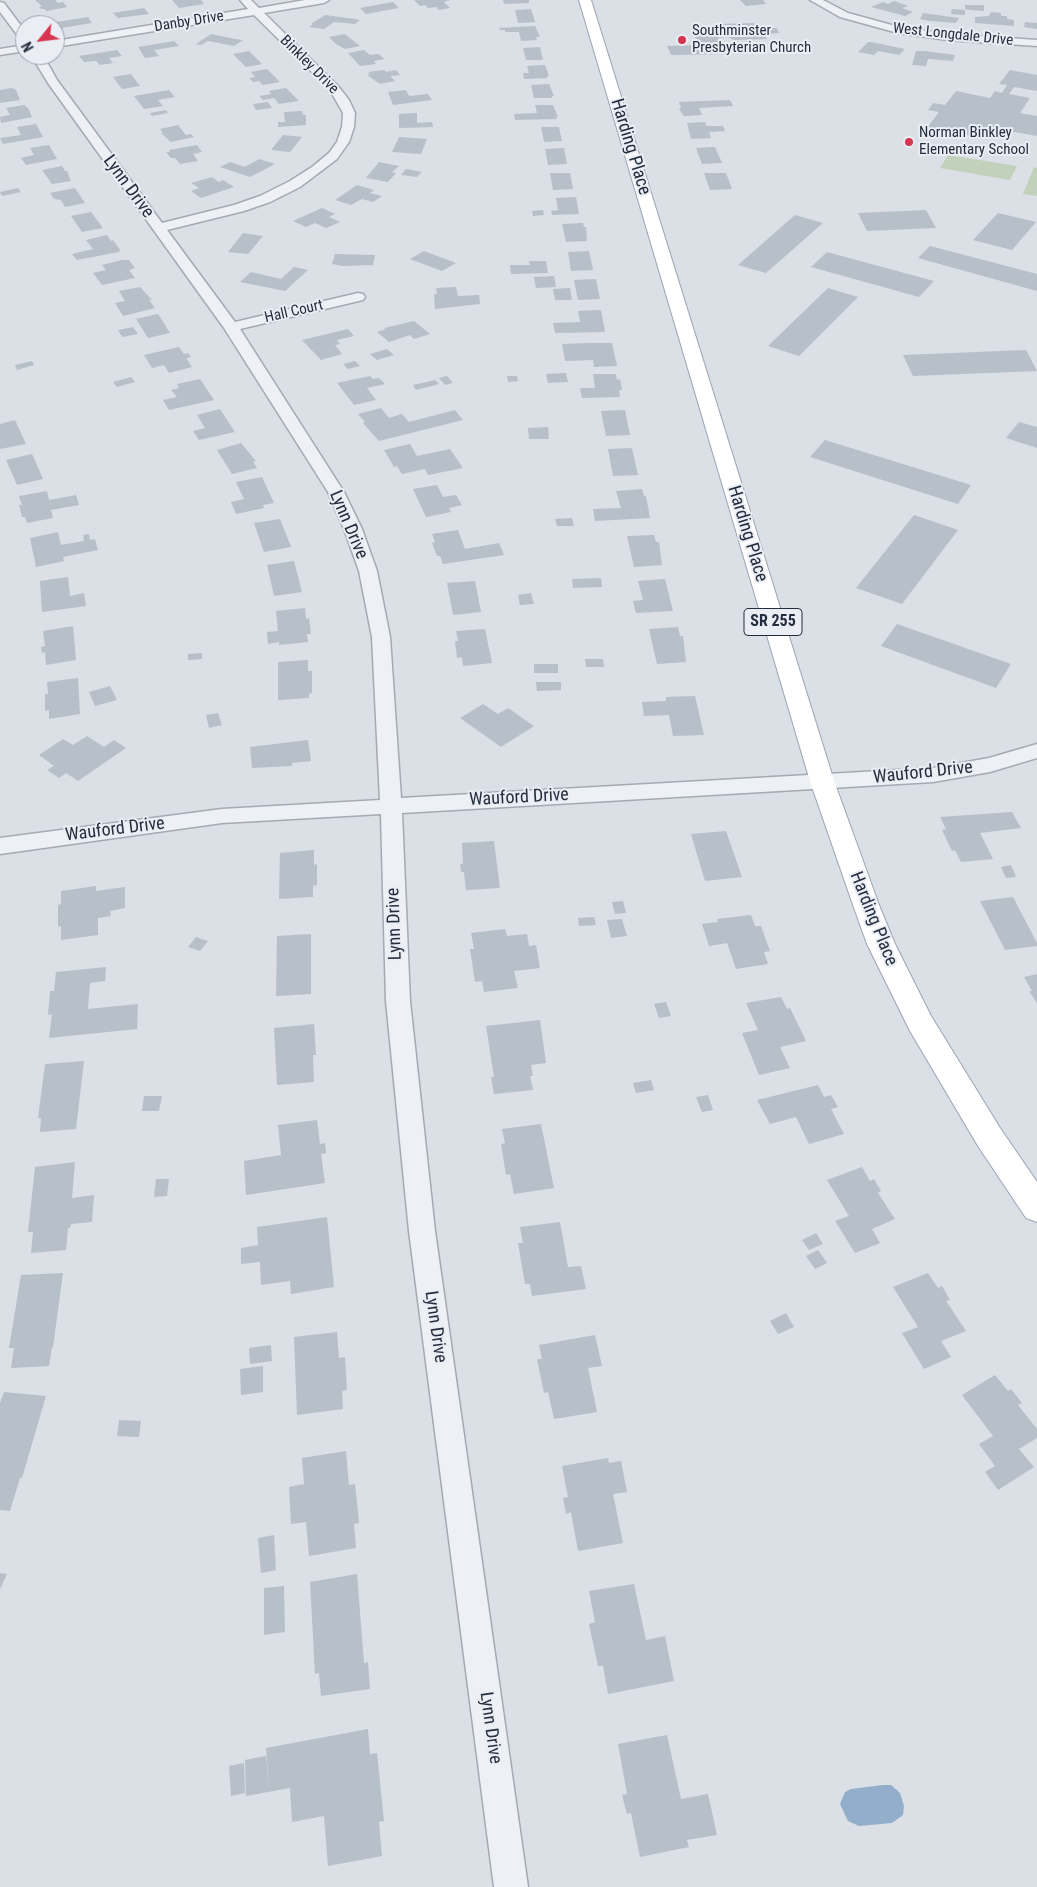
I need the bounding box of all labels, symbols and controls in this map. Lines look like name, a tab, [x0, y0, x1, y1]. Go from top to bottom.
street label: Danby Drive	[153, 8, 225, 36]
north arrow	[15, 15, 65, 65]
street label: West Longdale Drive	[892, 20, 1014, 50]
place label: Southminster Presbyterian Church	[692, 22, 811, 57]
street label: Binkley Drive	[276, 32, 342, 98]
marker: Southminster Presbyterian Church	[676, 34, 688, 46]
text: N	[19, 39, 37, 54]
street label: Harding Place	[605, 96, 655, 198]
place label: Norman Binkley Elementary School	[919, 124, 1029, 159]
marker: Norman Binkley Elementary School	[903, 136, 915, 148]
street label: Lynn Drive	[98, 151, 158, 223]
street label: Hall Court	[263, 297, 325, 327]
street label: Harding Place	[722, 483, 772, 585]
street label: Lynn Drive	[324, 487, 372, 563]
road number: SR 255	[744, 608, 802, 636]
street label: Wauford Drive	[872, 757, 974, 789]
street label: Wauford Drive	[469, 785, 569, 811]
street label: Wauford Drive	[64, 813, 166, 847]
street label: Harding Place	[844, 869, 902, 969]
street label: Lynn Drive	[383, 887, 407, 961]
street label: Lynn Drive	[419, 1290, 451, 1364]
street label: Lynn Drive	[474, 1691, 506, 1765]

